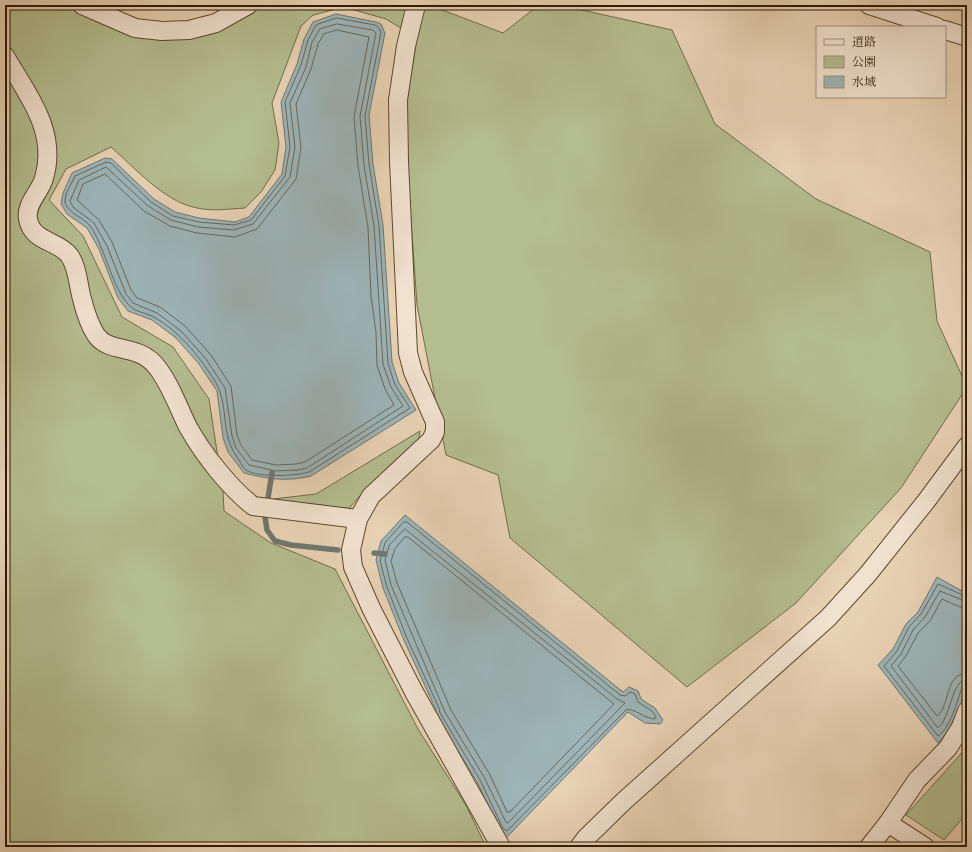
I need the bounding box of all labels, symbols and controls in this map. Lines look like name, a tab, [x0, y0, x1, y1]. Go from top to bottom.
legend	[816, 26, 946, 98]
text: 道路	[852, 34, 876, 49]
text: 公園	[852, 54, 876, 69]
text: 水域	[852, 74, 876, 89]

